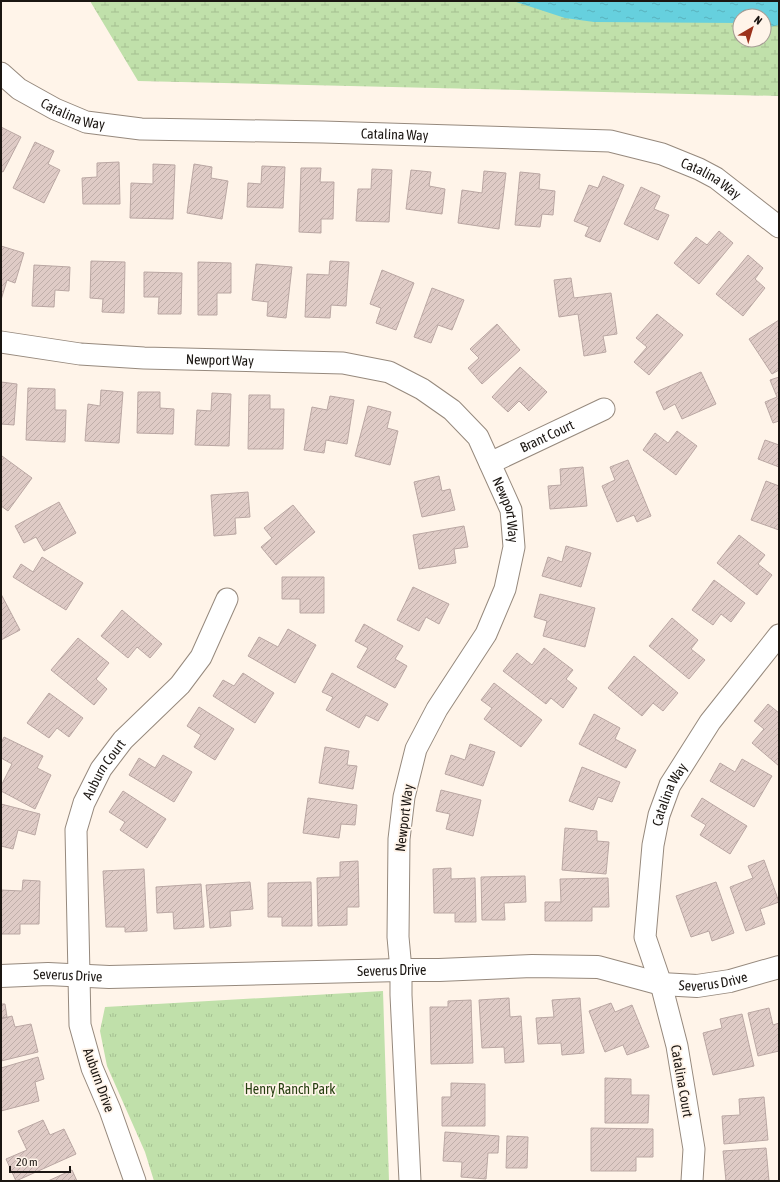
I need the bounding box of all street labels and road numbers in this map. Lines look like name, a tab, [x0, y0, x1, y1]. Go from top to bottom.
street label: Catalina Way	[38, 95, 106, 132]
street label: Catalina Way	[361, 125, 429, 143]
street label: Catalina Way	[679, 155, 744, 203]
street label: Newport Way	[186, 351, 254, 369]
street label: Brant Court	[518, 416, 576, 456]
street label: Newport Way	[489, 475, 522, 543]
street label: Auburn Court	[79, 736, 129, 802]
street label: Catalina Way	[649, 760, 690, 827]
street label: Newport Way	[392, 783, 416, 853]
street label: Severus Drive	[357, 962, 426, 979]
street label: Severus Drive	[33, 966, 103, 985]
street label: Severus Drive	[678, 968, 749, 994]
street label: Catalina Court	[668, 1044, 696, 1118]
street label: Auburn Drive	[80, 1046, 118, 1114]

